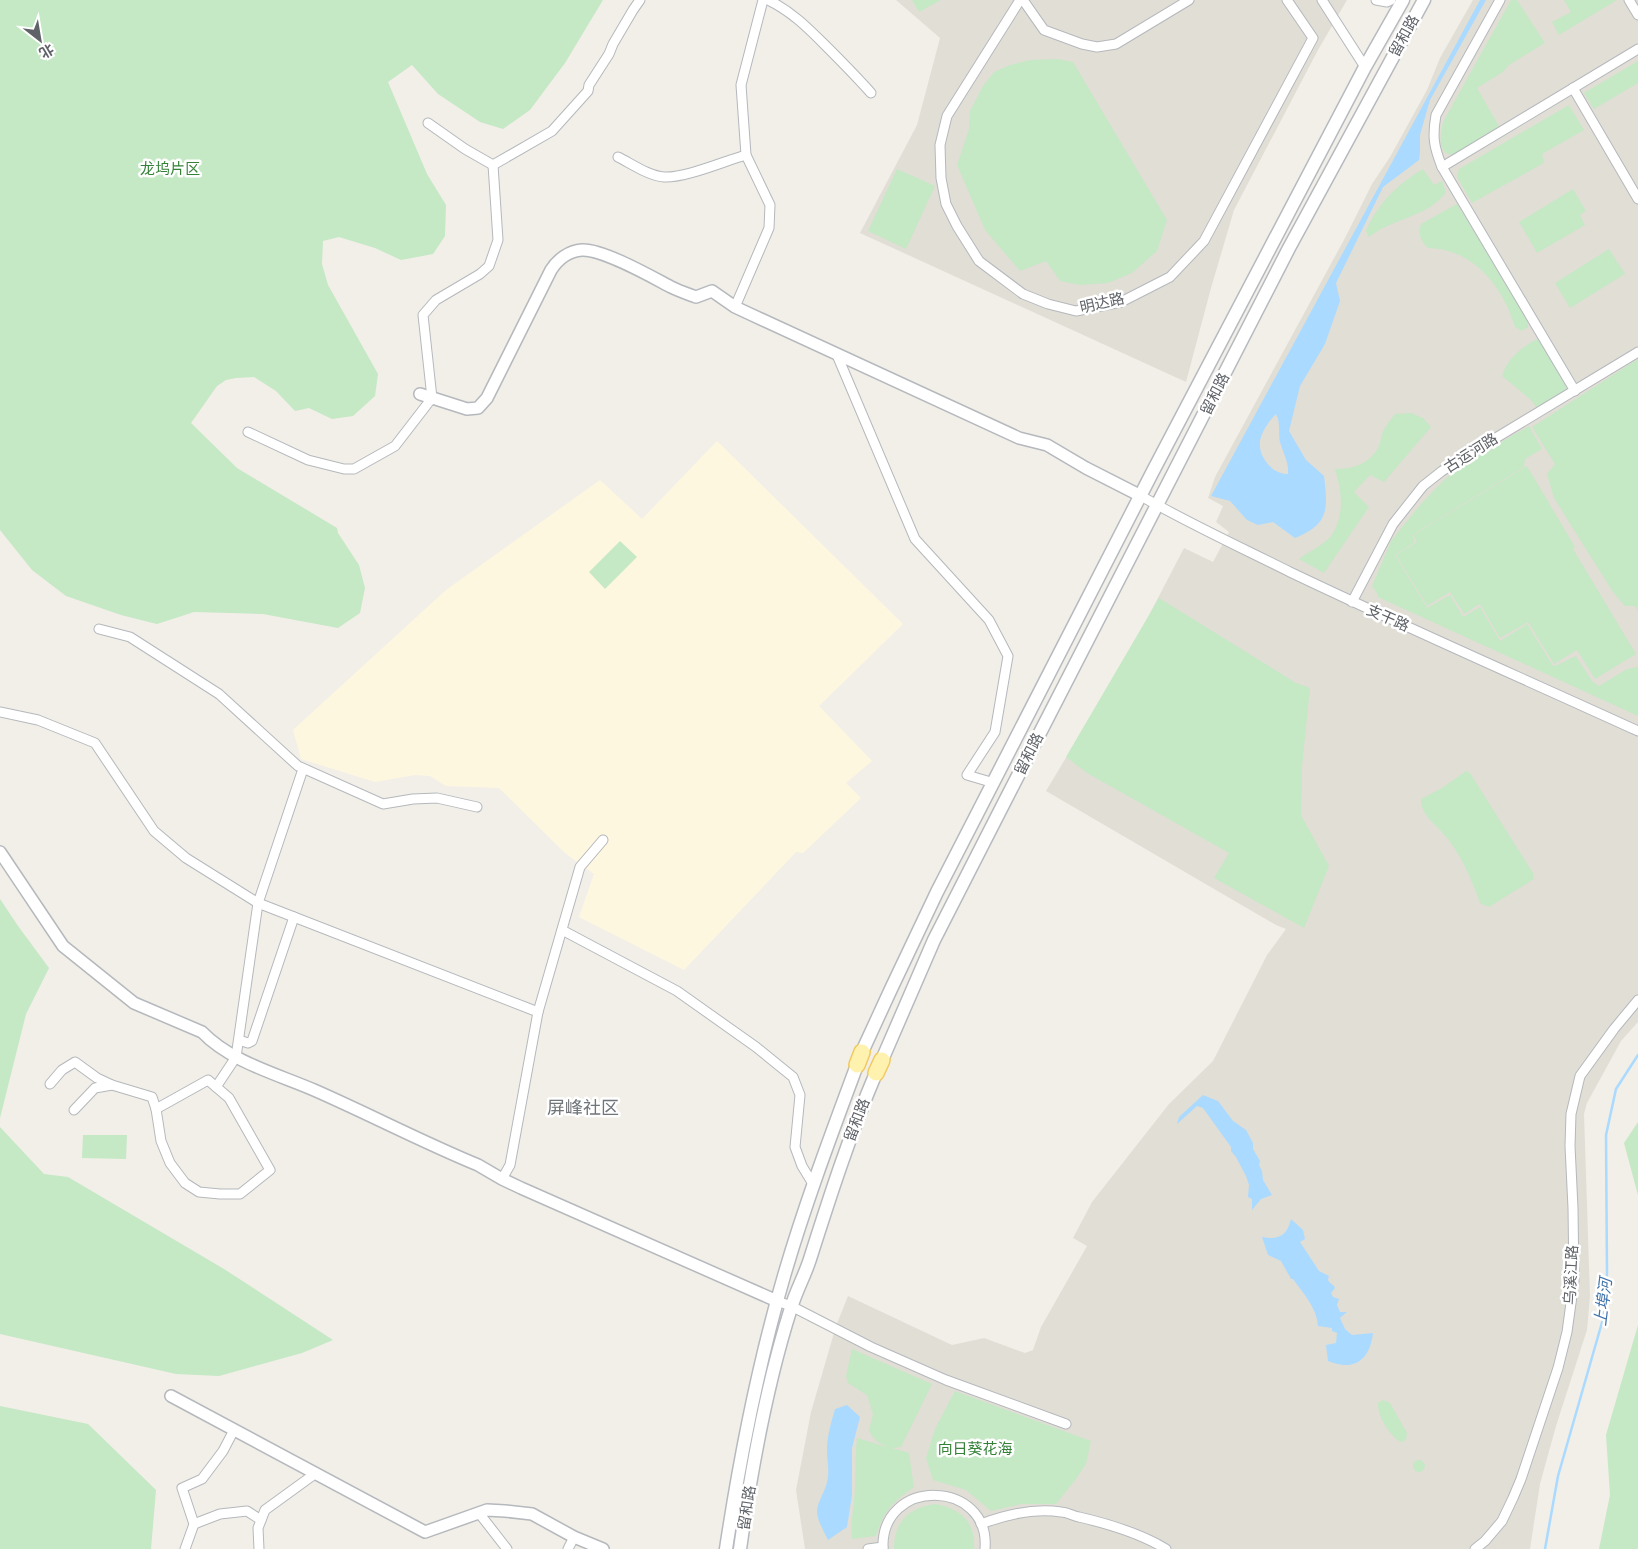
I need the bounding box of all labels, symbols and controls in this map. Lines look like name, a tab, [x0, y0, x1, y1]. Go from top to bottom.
street label: 留和路	[1385, 12, 1423, 60]
north arrow	[15, 15, 65, 65]
text: 北	[37, 41, 57, 62]
park label: 龙坞片区	[140, 160, 200, 178]
street label: 明达路	[1078, 289, 1126, 317]
street label: 留和路	[1197, 370, 1233, 418]
street label: 古运河路	[1441, 429, 1501, 477]
street label: 支干路	[1364, 601, 1412, 635]
street label: 留和路	[1011, 730, 1047, 778]
street label: 留和路	[841, 1096, 873, 1144]
district label: 屏峰社区	[547, 1097, 619, 1118]
street label: 乌溪江路	[1560, 1245, 1582, 1305]
water label: 上埠河	[1591, 1274, 1616, 1327]
park label: 向日葵花海	[937, 1440, 1013, 1458]
street label: 留和路	[735, 1484, 759, 1532]

